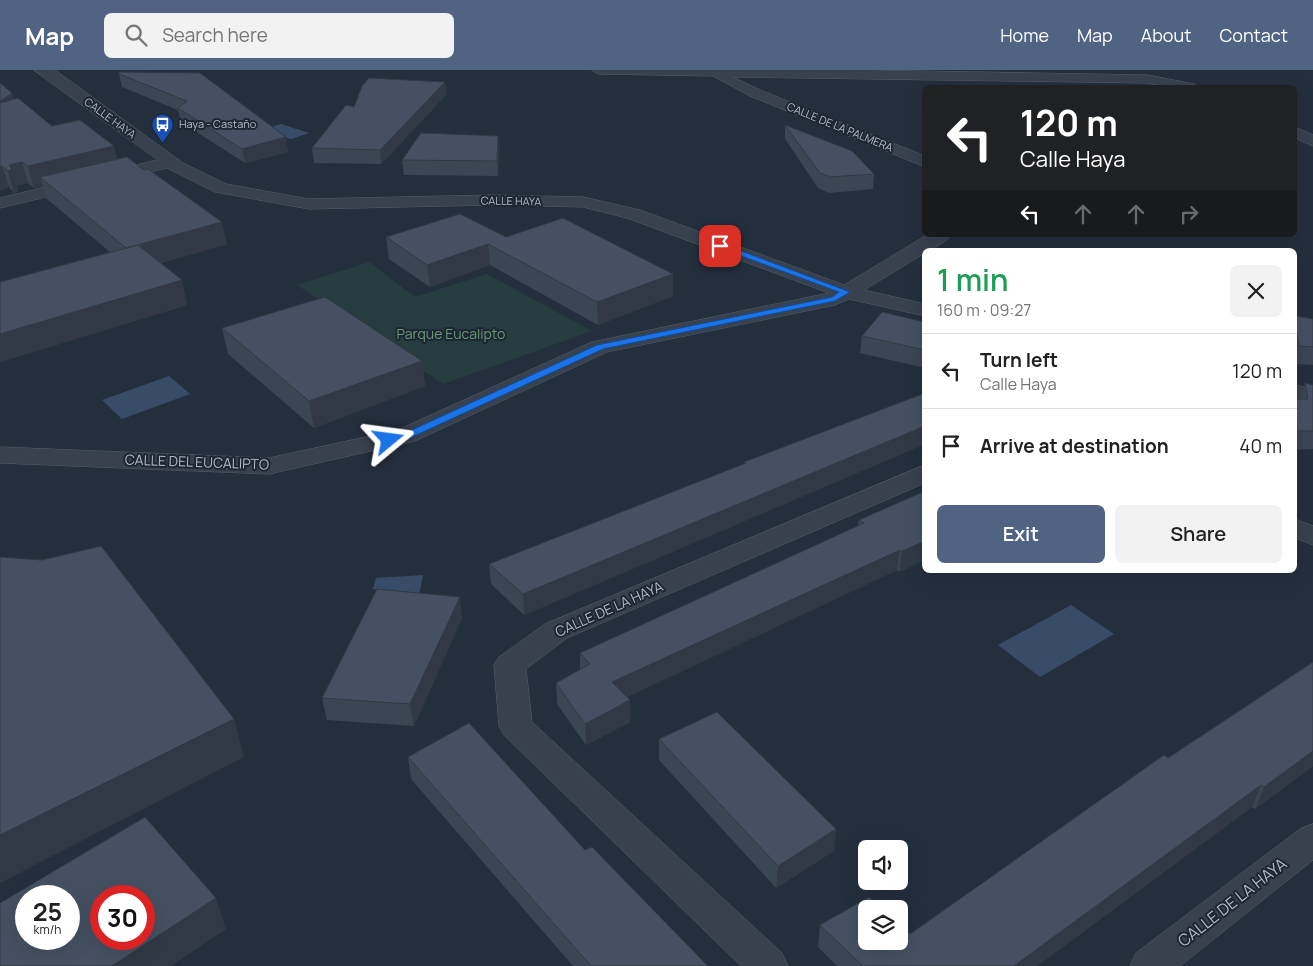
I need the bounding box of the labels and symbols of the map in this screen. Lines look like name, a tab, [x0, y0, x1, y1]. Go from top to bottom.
street label: CALLE HAYA	[81, 94, 139, 141]
street label: CALLE DE LA PALMERA	[785, 98, 895, 155]
bus stop icon: Haya - Castaño	[151, 112, 175, 143]
place label: Haya - Castaño	[179, 116, 257, 131]
street label: CALLE HAYA	[481, 192, 541, 209]
pin	[699, 225, 741, 267]
park label: Parque Eucalipto	[397, 324, 505, 343]
position arrow	[362, 413, 414, 465]
street label: CALLE DEL EUCALIPTO	[125, 449, 269, 474]
street label: CALLE DE LA HAYA	[552, 576, 666, 641]
street label: CALLE DE LA HAYA	[1173, 853, 1291, 951]
speed limit sign: 30	[90, 885, 155, 950]

